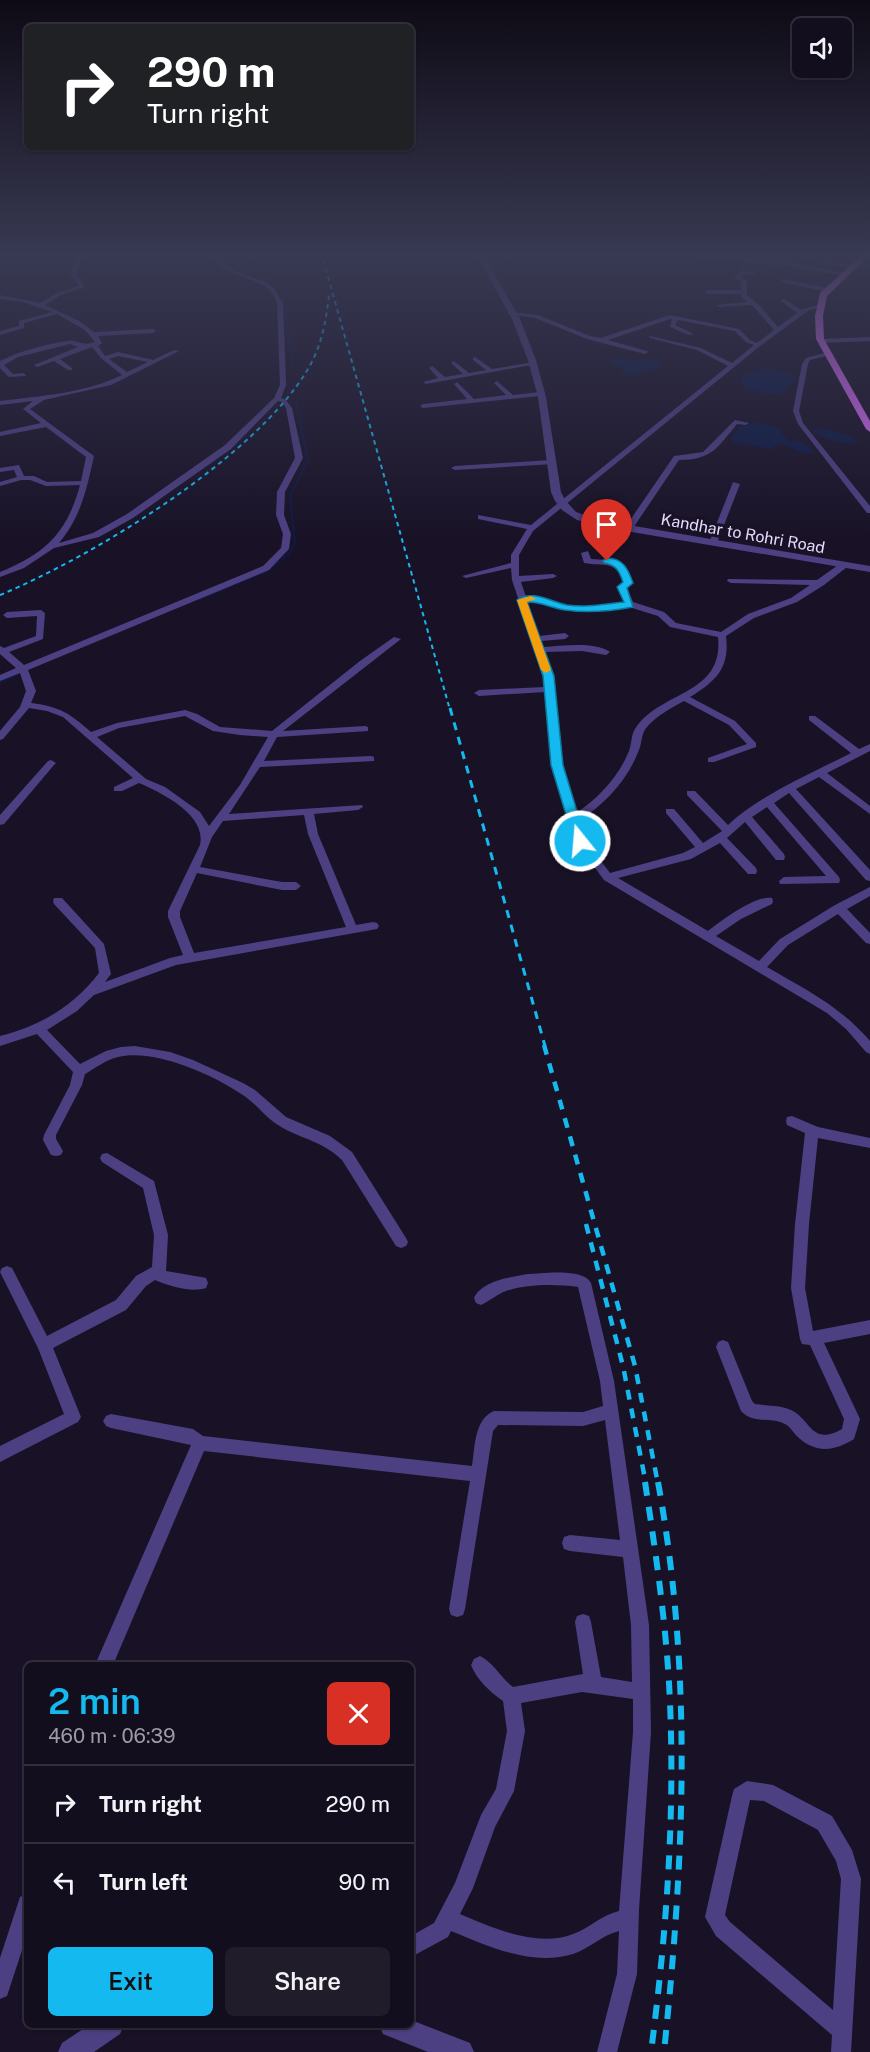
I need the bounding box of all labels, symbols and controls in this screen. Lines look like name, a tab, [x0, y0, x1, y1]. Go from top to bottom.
map controls	[792, 18, 852, 78]
button: sound	[792, 18, 852, 78]
text: 290 m	[147, 47, 275, 96]
icon: right	[48, 48, 126, 126]
text: Turn right	[147, 97, 270, 129]
pin	[581, 499, 632, 561]
icon: arrive	[590, 508, 623, 541]
street label: Kandhar to Rohri Road	[659, 510, 826, 557]
position arrow	[548, 809, 612, 873]
text: 2 min	[48, 1680, 141, 1722]
button: close	[327, 1682, 390, 1745]
text: 460 m · 06:39	[48, 1724, 176, 1748]
icon: right	[48, 1788, 81, 1821]
text: Turn right	[99, 1791, 202, 1817]
text: 290 m	[325, 1791, 390, 1817]
icon: left	[48, 1866, 81, 1899]
text: Turn left	[99, 1869, 188, 1895]
text: 90 m	[339, 1869, 390, 1895]
button: Exit	[48, 1947, 213, 2016]
button: Share	[225, 1947, 390, 2016]

